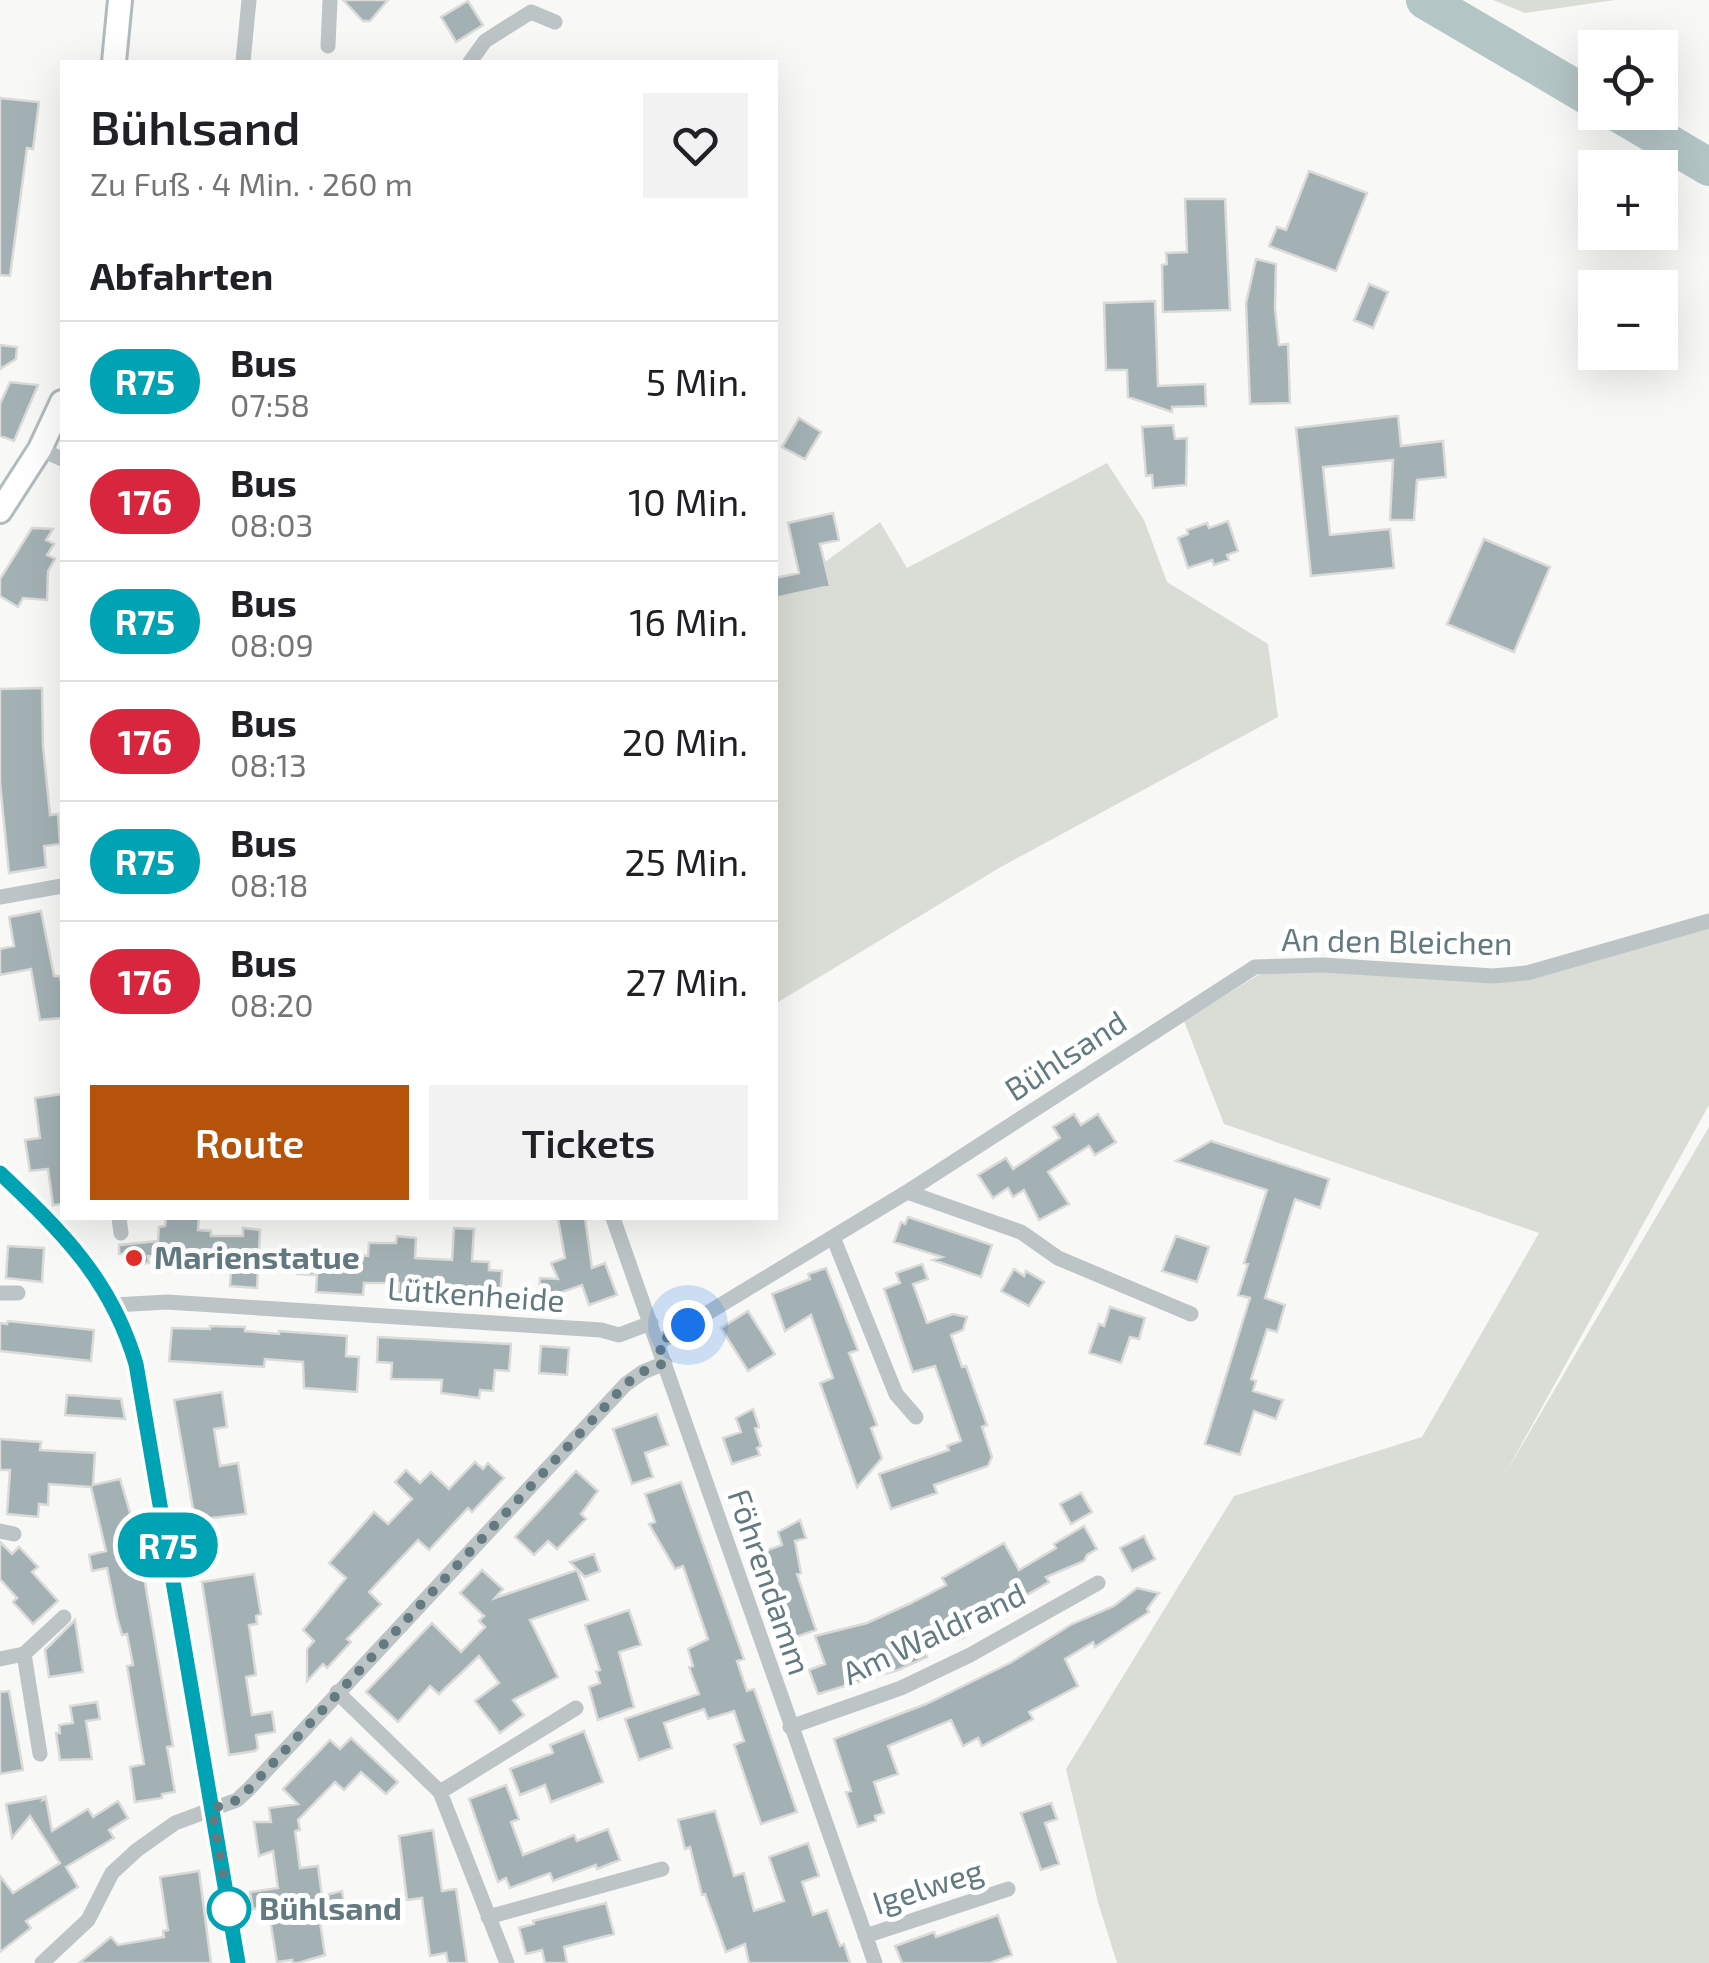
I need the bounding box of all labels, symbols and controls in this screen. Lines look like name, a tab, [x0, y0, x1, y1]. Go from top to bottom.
map controls	[1578, 30, 1678, 370]
button: locate	[1578, 30, 1678, 130]
button: heart	[643, 93, 748, 198]
text: Bühlsand	[90, 97, 300, 155]
button: +	[1578, 150, 1678, 250]
text: Zu Fuß · 4 Min. · 260 m	[90, 164, 413, 202]
text: Abfahrten	[90, 252, 273, 298]
button: −	[1578, 270, 1678, 370]
text: Bus	[230, 339, 297, 385]
text: 5 Min.	[646, 358, 748, 404]
text: R75	[115, 360, 175, 402]
text: 07:58	[230, 385, 310, 423]
text: Bus	[230, 459, 297, 505]
text: 10 Min.	[628, 478, 748, 524]
text: 176	[118, 480, 172, 522]
text: 08:03	[230, 505, 313, 543]
text: Bus	[230, 579, 297, 625]
text: 16 Min.	[629, 598, 748, 644]
text: R75	[115, 600, 175, 642]
text: 08:09	[230, 625, 314, 663]
text: Bus	[230, 699, 297, 745]
text: 20 Min.	[622, 718, 748, 764]
text: 176	[118, 720, 172, 762]
text: 08:13	[230, 745, 307, 783]
text: Bus	[230, 819, 297, 865]
text: 25 Min.	[624, 838, 748, 884]
text: R75	[115, 840, 175, 882]
text: 08:18	[230, 865, 308, 903]
street label: An den Bleichen	[1281, 919, 1513, 961]
text: Bus	[230, 939, 297, 985]
text: 27 Min.	[625, 958, 748, 1004]
text: 176	[118, 960, 172, 1002]
text: 08:20	[230, 985, 314, 1023]
street label: Bühlsand	[997, 1001, 1133, 1108]
button: Route	[90, 1085, 409, 1200]
button: Tickets	[429, 1085, 748, 1200]
place label: Marienstatue	[154, 1237, 360, 1275]
marker: Marienstatue	[123, 1247, 145, 1269]
street label: Lütkenheide	[386, 1268, 566, 1318]
your location	[663, 1300, 713, 1350]
street label: Föhrendamm	[721, 1484, 820, 1679]
line badge: R75	[110, 1512, 226, 1578]
text: R75	[138, 1524, 198, 1566]
street label: Am Waldrand	[836, 1573, 1031, 1691]
street label: Igelweg	[867, 1849, 987, 1921]
marker: Bühlsand	[208, 1888, 250, 1930]
place label: Bühlsand	[259, 1888, 402, 1926]

